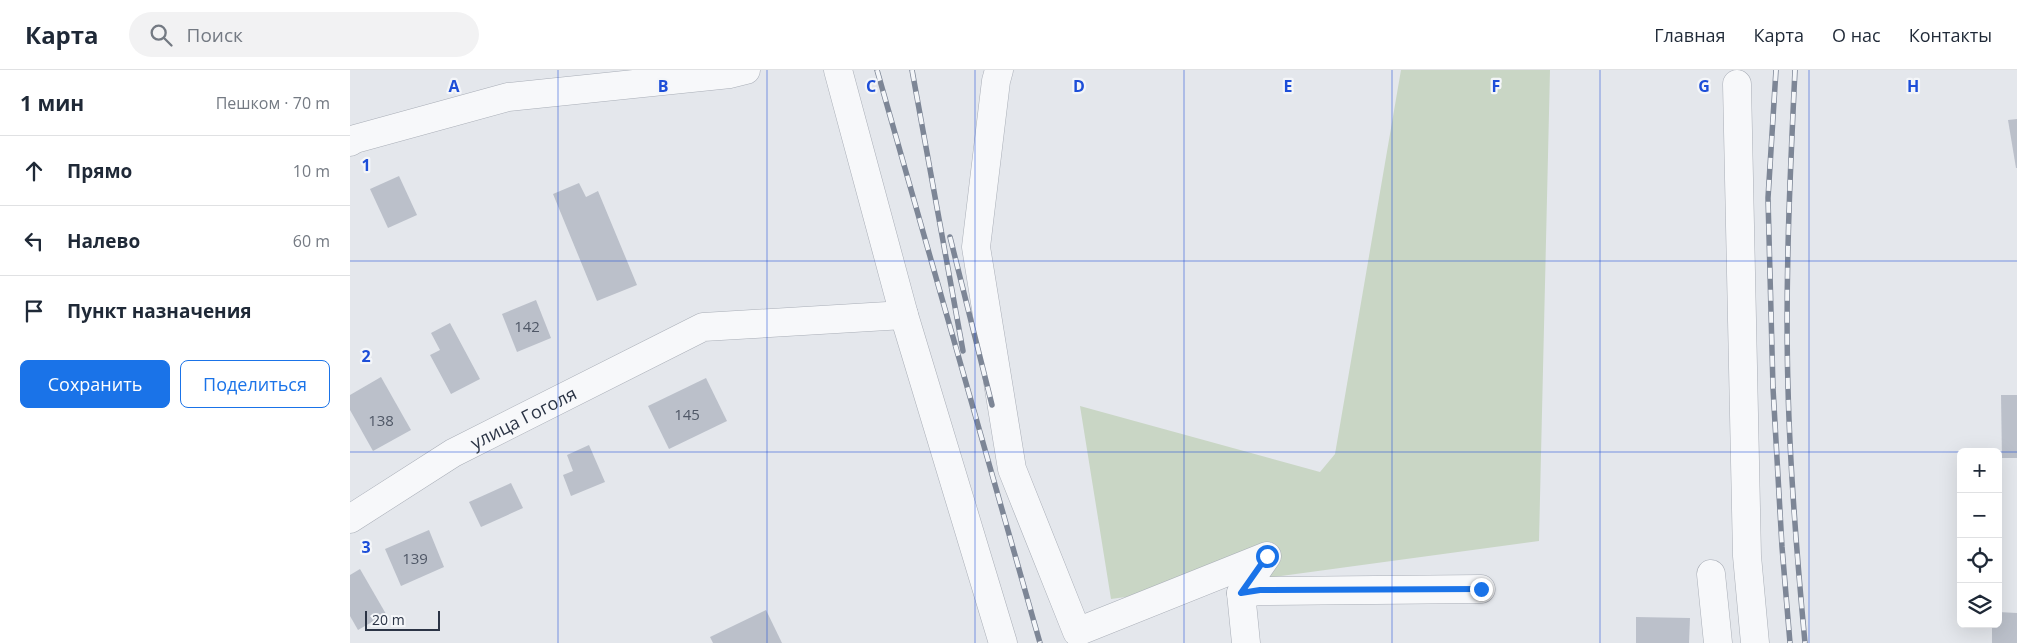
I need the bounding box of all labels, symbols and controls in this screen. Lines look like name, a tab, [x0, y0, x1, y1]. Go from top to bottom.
search box	[129, 12, 479, 57]
text: Карта	[25, 18, 99, 51]
icon: search	[147, 21, 175, 49]
text: Поиск	[187, 22, 243, 48]
text: Главная	[1654, 23, 1726, 47]
text: Карта	[1754, 23, 1804, 47]
text: О нас	[1832, 23, 1881, 47]
text: Контакты	[1909, 23, 1992, 47]
text: A	[448, 75, 460, 97]
text: B	[658, 75, 668, 97]
text: C	[866, 75, 876, 97]
text: D	[1073, 75, 1085, 97]
text: E	[1284, 75, 1293, 97]
text: F	[1492, 75, 1500, 97]
text: G	[1698, 75, 1710, 97]
text: H	[1907, 75, 1919, 97]
text: 1 мин	[20, 89, 84, 117]
text: Пешком · 70 m	[216, 92, 330, 114]
text: 1	[361, 154, 371, 176]
icon: ahead	[20, 157, 48, 185]
text: Прямо	[67, 158, 132, 184]
text: 10 m	[293, 160, 330, 182]
icon: left	[20, 227, 48, 255]
text: Налево	[67, 228, 140, 254]
text: 60 m	[293, 230, 330, 252]
icon: arrive	[20, 297, 48, 325]
text: Пункт назначения	[67, 298, 252, 324]
house number: 142	[514, 316, 540, 336]
text: 2	[361, 345, 371, 367]
button: Сохранить	[20, 360, 170, 408]
button: Поделиться	[180, 360, 330, 408]
street label: улица Гоголя	[466, 381, 580, 454]
house number: 145	[674, 404, 700, 424]
house number: 138	[368, 410, 394, 430]
map controls	[1957, 448, 2002, 628]
button: +	[1957, 448, 2002, 493]
button: −	[1957, 493, 2002, 538]
text: 3	[361, 536, 371, 558]
button: locate	[1957, 538, 2002, 583]
route start	[1256, 545, 1279, 568]
house number: 139	[402, 548, 428, 568]
route end	[1470, 578, 1493, 601]
button: layers	[1957, 583, 2002, 628]
scale bar	[365, 608, 440, 631]
text: 20 m	[372, 610, 405, 629]

